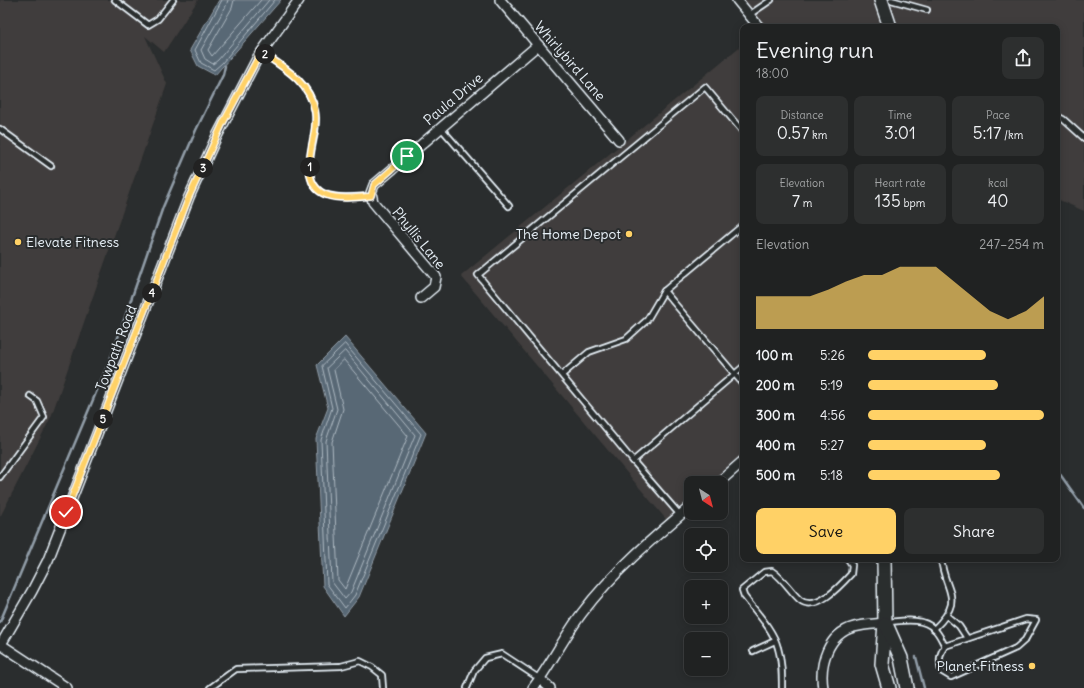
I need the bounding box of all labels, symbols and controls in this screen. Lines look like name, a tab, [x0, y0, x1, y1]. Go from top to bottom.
street label: Whirlybird Lane	[530, 17, 610, 105]
text: Evening run	[756, 36, 874, 64]
button: share	[1002, 37, 1044, 79]
pin: 2	[255, 44, 275, 64]
text: 2	[262, 47, 268, 61]
text: 18:00	[756, 65, 789, 82]
street label: Paula Drive	[420, 69, 486, 129]
text: Distance	[781, 108, 823, 122]
text: Time	[888, 108, 912, 122]
text: Pace	[986, 108, 1010, 122]
text: 0.57	[777, 122, 809, 144]
text: 3:01	[884, 122, 916, 144]
text: 5:17	[973, 122, 1001, 144]
text: km	[809, 128, 827, 142]
text: /km	[1001, 128, 1023, 142]
pin	[390, 139, 424, 173]
icon: arrive	[396, 145, 418, 167]
pin: 1	[300, 157, 320, 177]
pin: 3	[193, 158, 213, 178]
text: 1	[308, 160, 312, 174]
text: 3	[200, 161, 206, 175]
text: Elevation	[779, 176, 825, 190]
text: Heart rate	[874, 176, 926, 190]
text: kcal	[988, 176, 1008, 190]
text: 7	[792, 190, 800, 212]
text: 135	[875, 190, 901, 212]
text: 40	[987, 190, 1009, 212]
text: m	[800, 196, 812, 210]
text: bpm	[901, 196, 925, 210]
street label: Phyllis Lane	[389, 203, 449, 273]
place label: The Home Depot	[516, 225, 621, 243]
marker: The Home Depot	[624, 229, 634, 239]
place label: Elevate Fitness	[26, 233, 119, 251]
text: Elevation	[756, 236, 809, 253]
text: 247–254 m	[979, 236, 1044, 253]
marker: Elevate Fitness	[13, 237, 23, 247]
pin: 4	[142, 283, 162, 303]
text: 4	[149, 286, 155, 300]
street label: Towpath Road	[91, 303, 141, 393]
text: 100 m	[756, 347, 793, 364]
text: 5:26	[820, 347, 845, 364]
text: 200 m	[756, 377, 795, 394]
text: 5:19	[820, 377, 843, 394]
text: 300 m	[756, 407, 795, 424]
text: 4:56	[820, 407, 845, 424]
pin: 5	[93, 409, 113, 429]
text: 5	[100, 412, 106, 426]
text: 400 m	[756, 437, 795, 454]
text: 5:27	[820, 437, 844, 454]
text: 500 m	[756, 467, 795, 484]
text: 5:18	[820, 467, 843, 484]
north arrow	[684, 476, 728, 520]
map controls	[684, 476, 728, 676]
pin	[49, 495, 83, 529]
icon: check	[55, 501, 77, 523]
button: Save	[756, 508, 896, 554]
button: Share	[904, 508, 1044, 554]
button: locate	[684, 528, 728, 572]
button: +	[684, 580, 728, 624]
button: −	[684, 632, 728, 676]
place label: Planet Fitness	[937, 657, 1024, 675]
marker: Planet Fitness	[1027, 661, 1037, 671]

